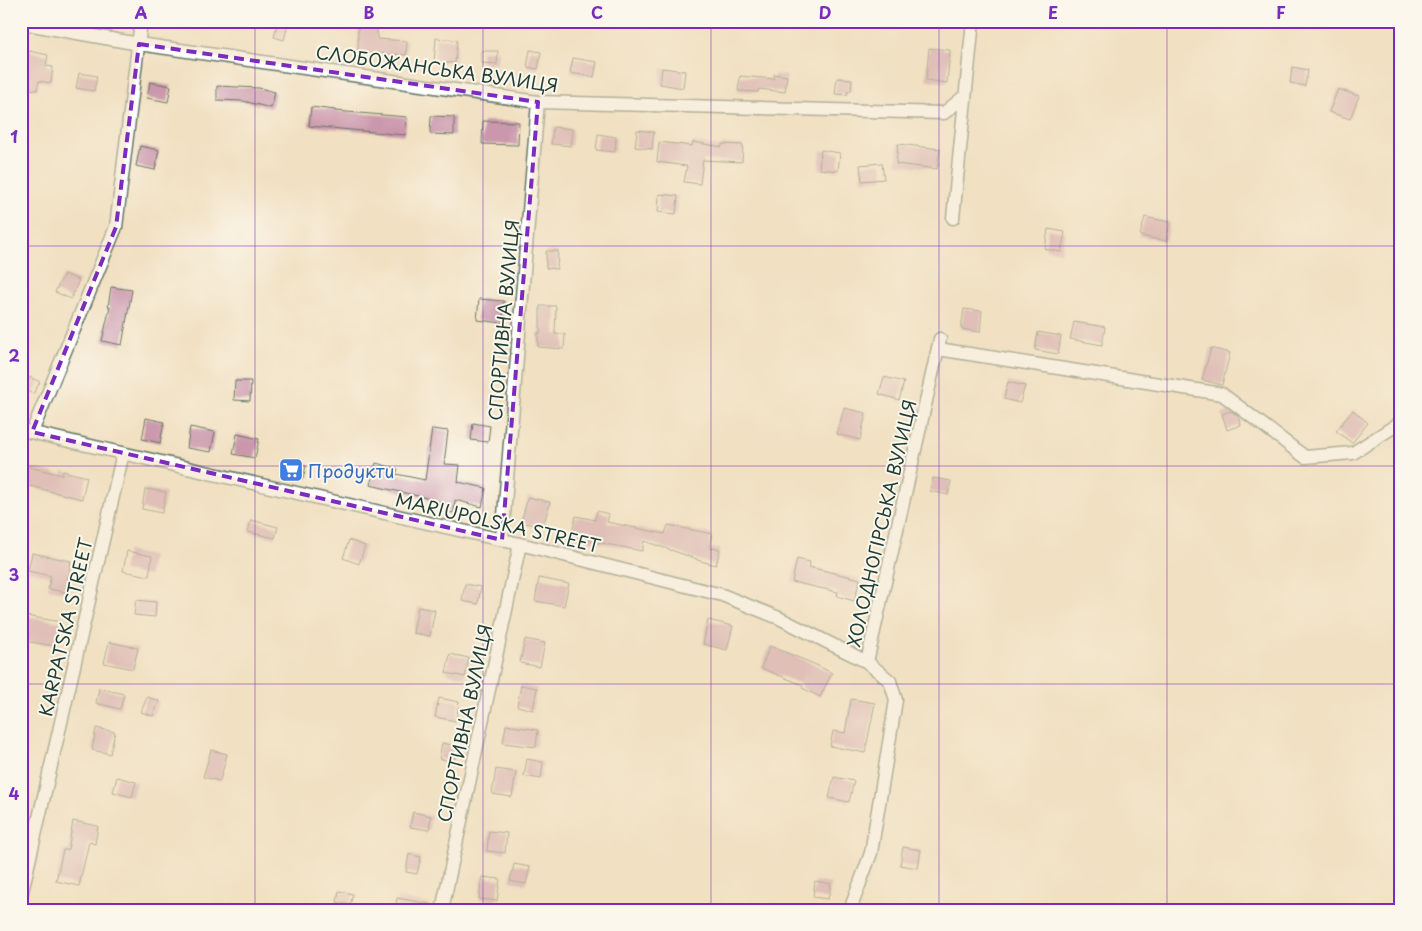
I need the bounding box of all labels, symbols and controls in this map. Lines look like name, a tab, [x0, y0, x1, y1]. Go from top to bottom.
text: A	[135, 0, 148, 24]
text: B	[364, 0, 375, 24]
text: C	[591, 0, 603, 24]
text: D	[819, 0, 831, 24]
text: E	[1048, 0, 1058, 24]
text: F	[1276, 0, 1286, 24]
street label: СЛОБОЖАНСЬКА ВУЛИЦЯ	[314, 38, 560, 98]
text: 1	[10, 124, 18, 148]
street label: СПОРТИВНА ВУЛИЦЯ	[481, 218, 525, 422]
text: 2	[8, 343, 20, 367]
street label: ХОЛОДНОГІРСЬКА ВУЛИЦЯ	[839, 397, 923, 649]
supermarket icon: Продукти	[278, 457, 304, 483]
place label: Продукти	[308, 457, 394, 484]
street label: MARIUPOLSKA STREET	[393, 485, 604, 559]
street label: KARPATSKA STREET	[31, 534, 99, 719]
text: 3	[9, 562, 19, 586]
street label: СПОРТИВНА ВУЛИЦЯ	[430, 621, 498, 825]
text: 4	[9, 781, 20, 805]

